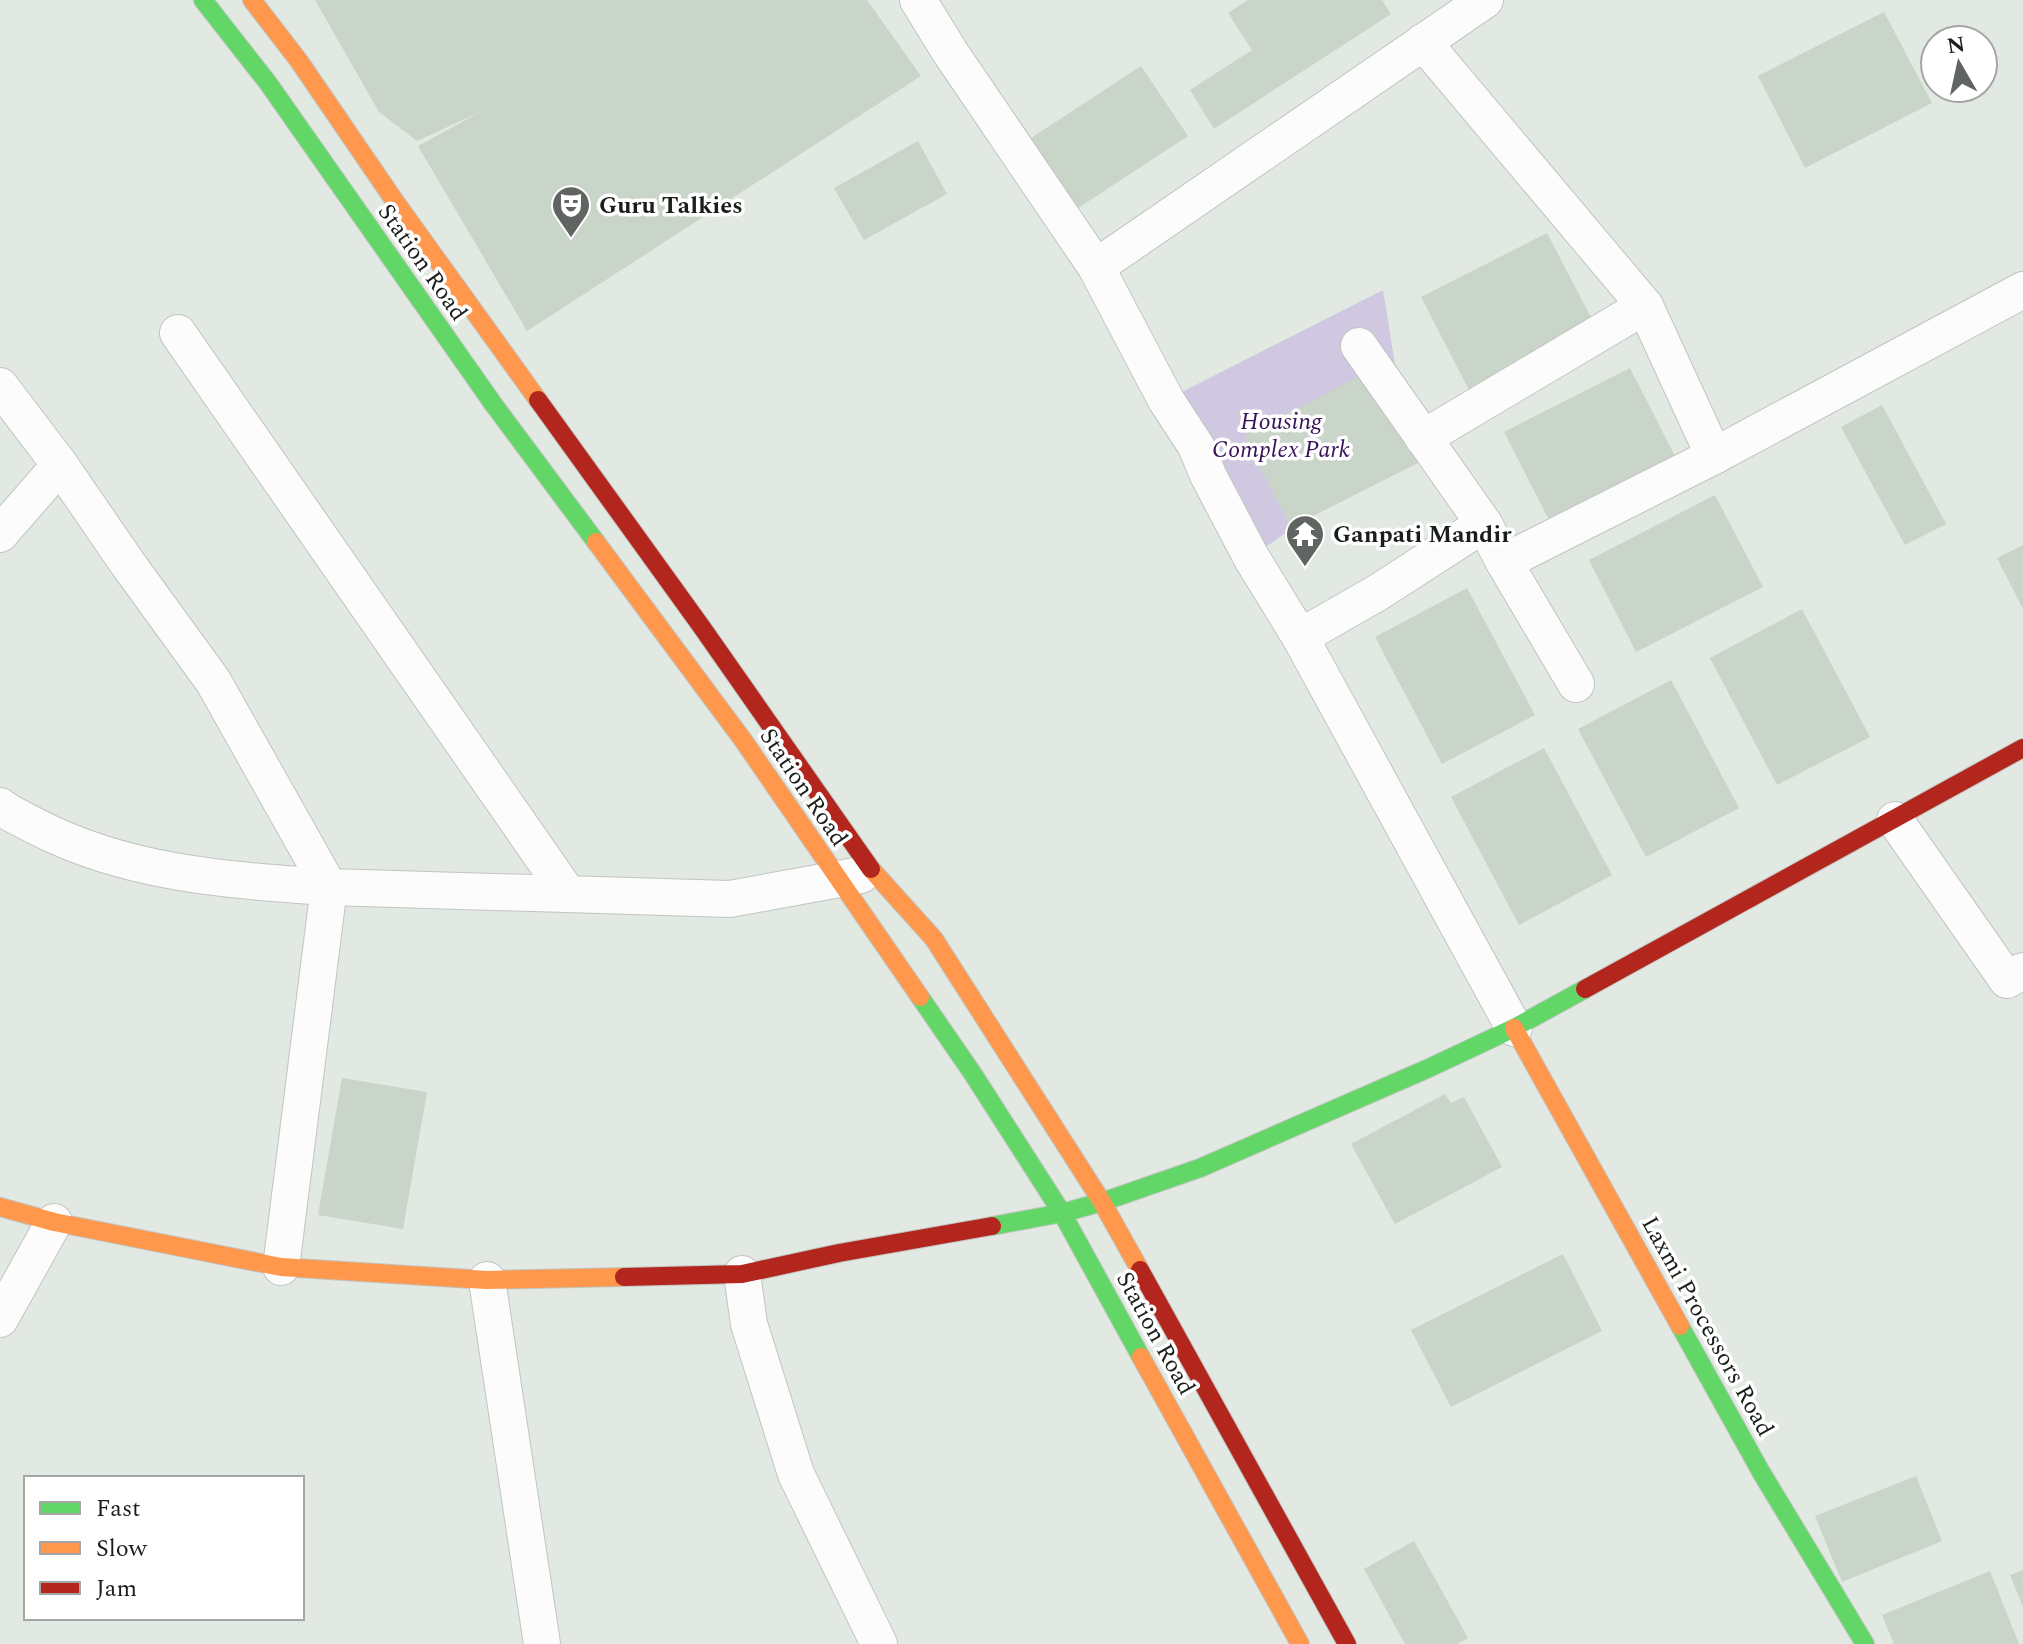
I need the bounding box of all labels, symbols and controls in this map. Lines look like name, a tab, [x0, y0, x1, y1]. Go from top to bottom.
north arrow	[1919, 24, 1999, 104]
text: N	[1945, 28, 1968, 63]
theatre icon: Guru Talkies	[550, 184, 592, 239]
place label: Guru Talkies	[599, 188, 743, 224]
street label: Station Road	[368, 196, 476, 329]
park label: Housing Complex Park	[1212, 404, 1350, 468]
temple icon: Ganpati Mandir	[1284, 513, 1326, 568]
place label: Ganpati Mandir	[1333, 517, 1512, 553]
street label: Station Road	[750, 721, 856, 854]
street label: Laxmi Processors Road	[1632, 1210, 1783, 1443]
street label: Station Road	[1106, 1265, 1204, 1402]
legend	[24, 1476, 304, 1620]
text: Fast	[96, 1491, 141, 1527]
text: Slow	[96, 1531, 148, 1567]
text: Jam	[96, 1571, 137, 1607]

